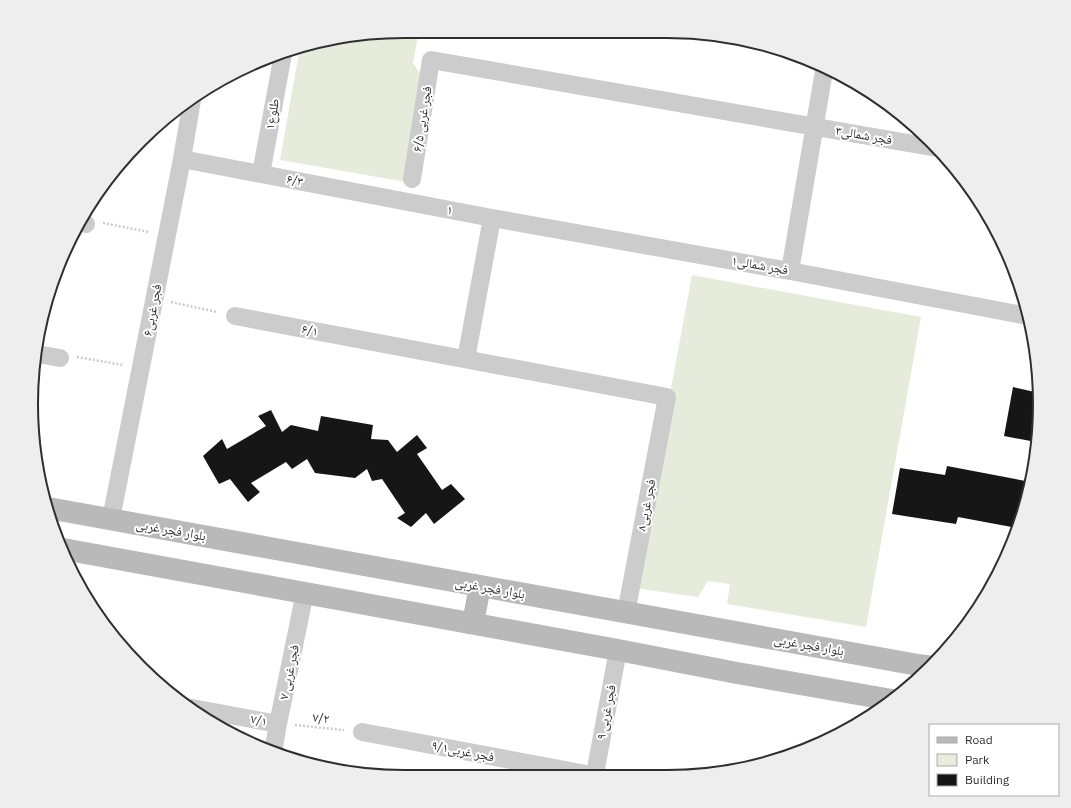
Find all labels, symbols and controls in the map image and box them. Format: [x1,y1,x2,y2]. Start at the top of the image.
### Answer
street label: ۶/۵ فجر غربی [408,85,436,153]
street label: طلوع۱ [261,97,284,131]
street label: فجر شمالی۳ [834,122,894,148]
street label: ۶/۳ [285,170,305,190]
street label: ۱ [446,201,454,219]
street label: فجر شمالی۱ [730,252,790,278]
street label: فجر غربی۶ [139,283,165,337]
street label: ۶/۱ [300,320,320,340]
street label: فجر غربی۸ [633,478,659,532]
street label: بلوار فجر غربی [135,515,207,545]
street label: بلوار فجر غربی [454,573,526,603]
street label: بلوار فجر غربی [773,630,845,660]
street label: ۷ فجر غربی [275,643,303,701]
street label: ۹ فجر غربی [592,683,620,741]
street label: ۷/۲ [312,709,330,727]
street label: ۷/۱ [249,710,269,730]
legend [929,724,1059,796]
text: Road [965,732,993,747]
street label: فجر غربی۹/۱ [430,737,496,765]
text: Park [965,752,990,767]
text: Building [965,772,1010,787]

